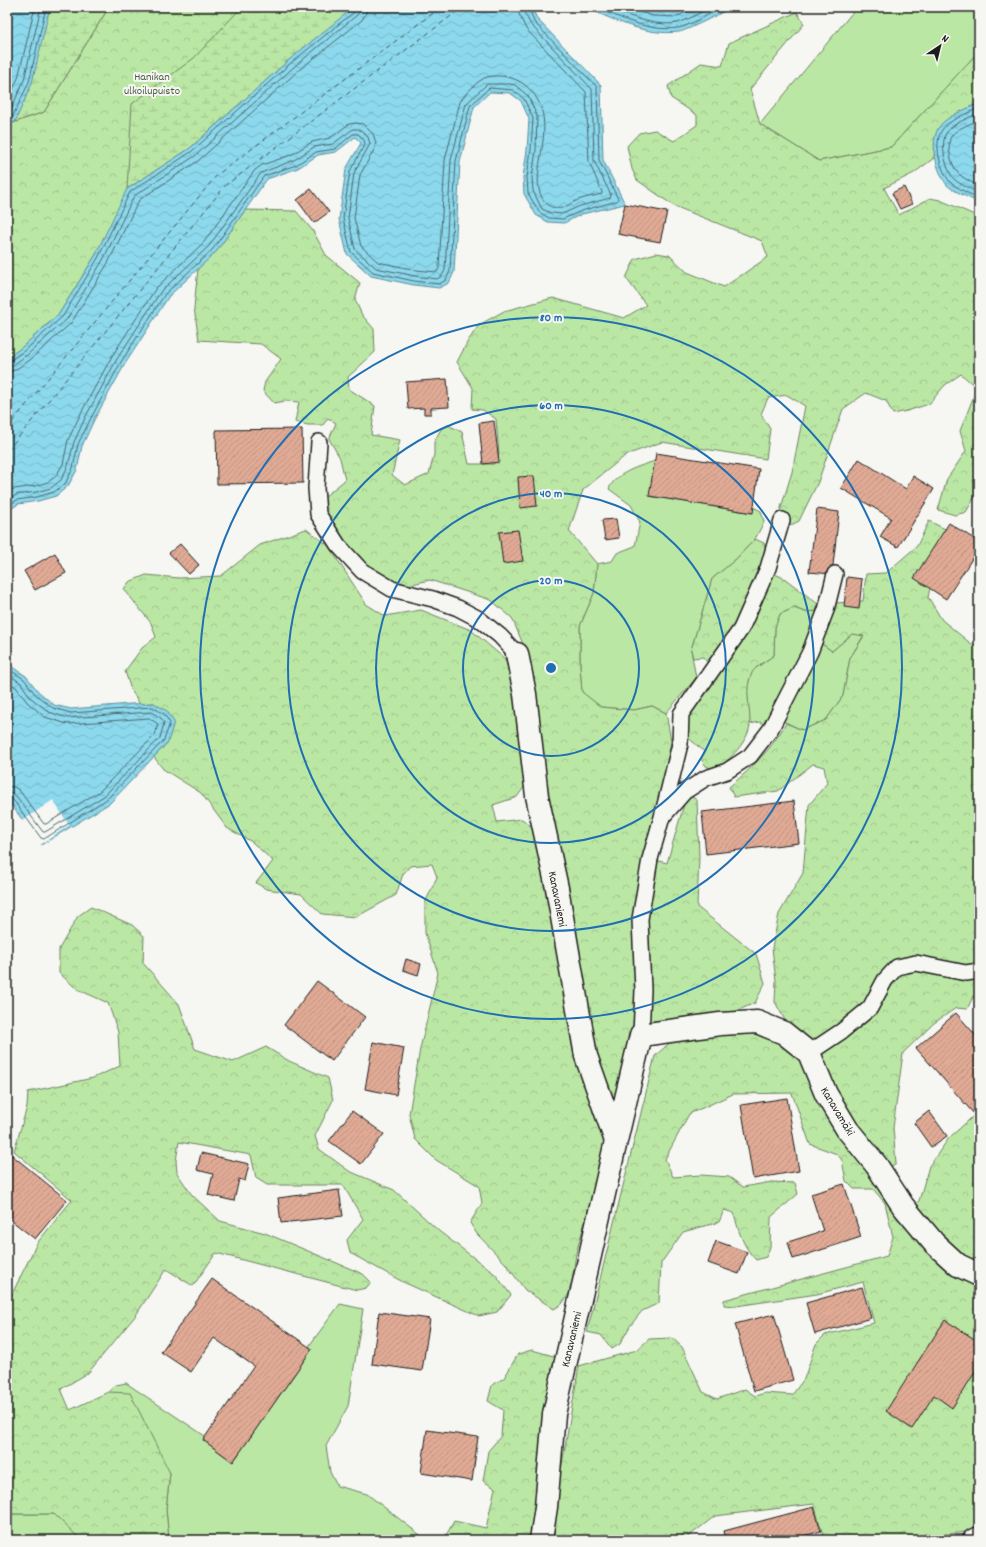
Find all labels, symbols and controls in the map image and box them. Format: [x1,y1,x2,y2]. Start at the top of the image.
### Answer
north arrow [920,26,960,66]
text: N [938,31,952,48]
park label: Hanikan ulkoilupuisto [124,69,180,100]
text: 80 m [540,310,562,327]
text: 60 m [539,398,563,415]
text: 40 m [540,486,562,503]
text: 20 m [540,573,562,590]
centre of rings [544,661,558,675]
street label: Kanavaniemi [543,870,570,929]
street label: Kanavamäki [815,1084,858,1139]
street label: Kanavaniemi [558,1310,587,1369]

